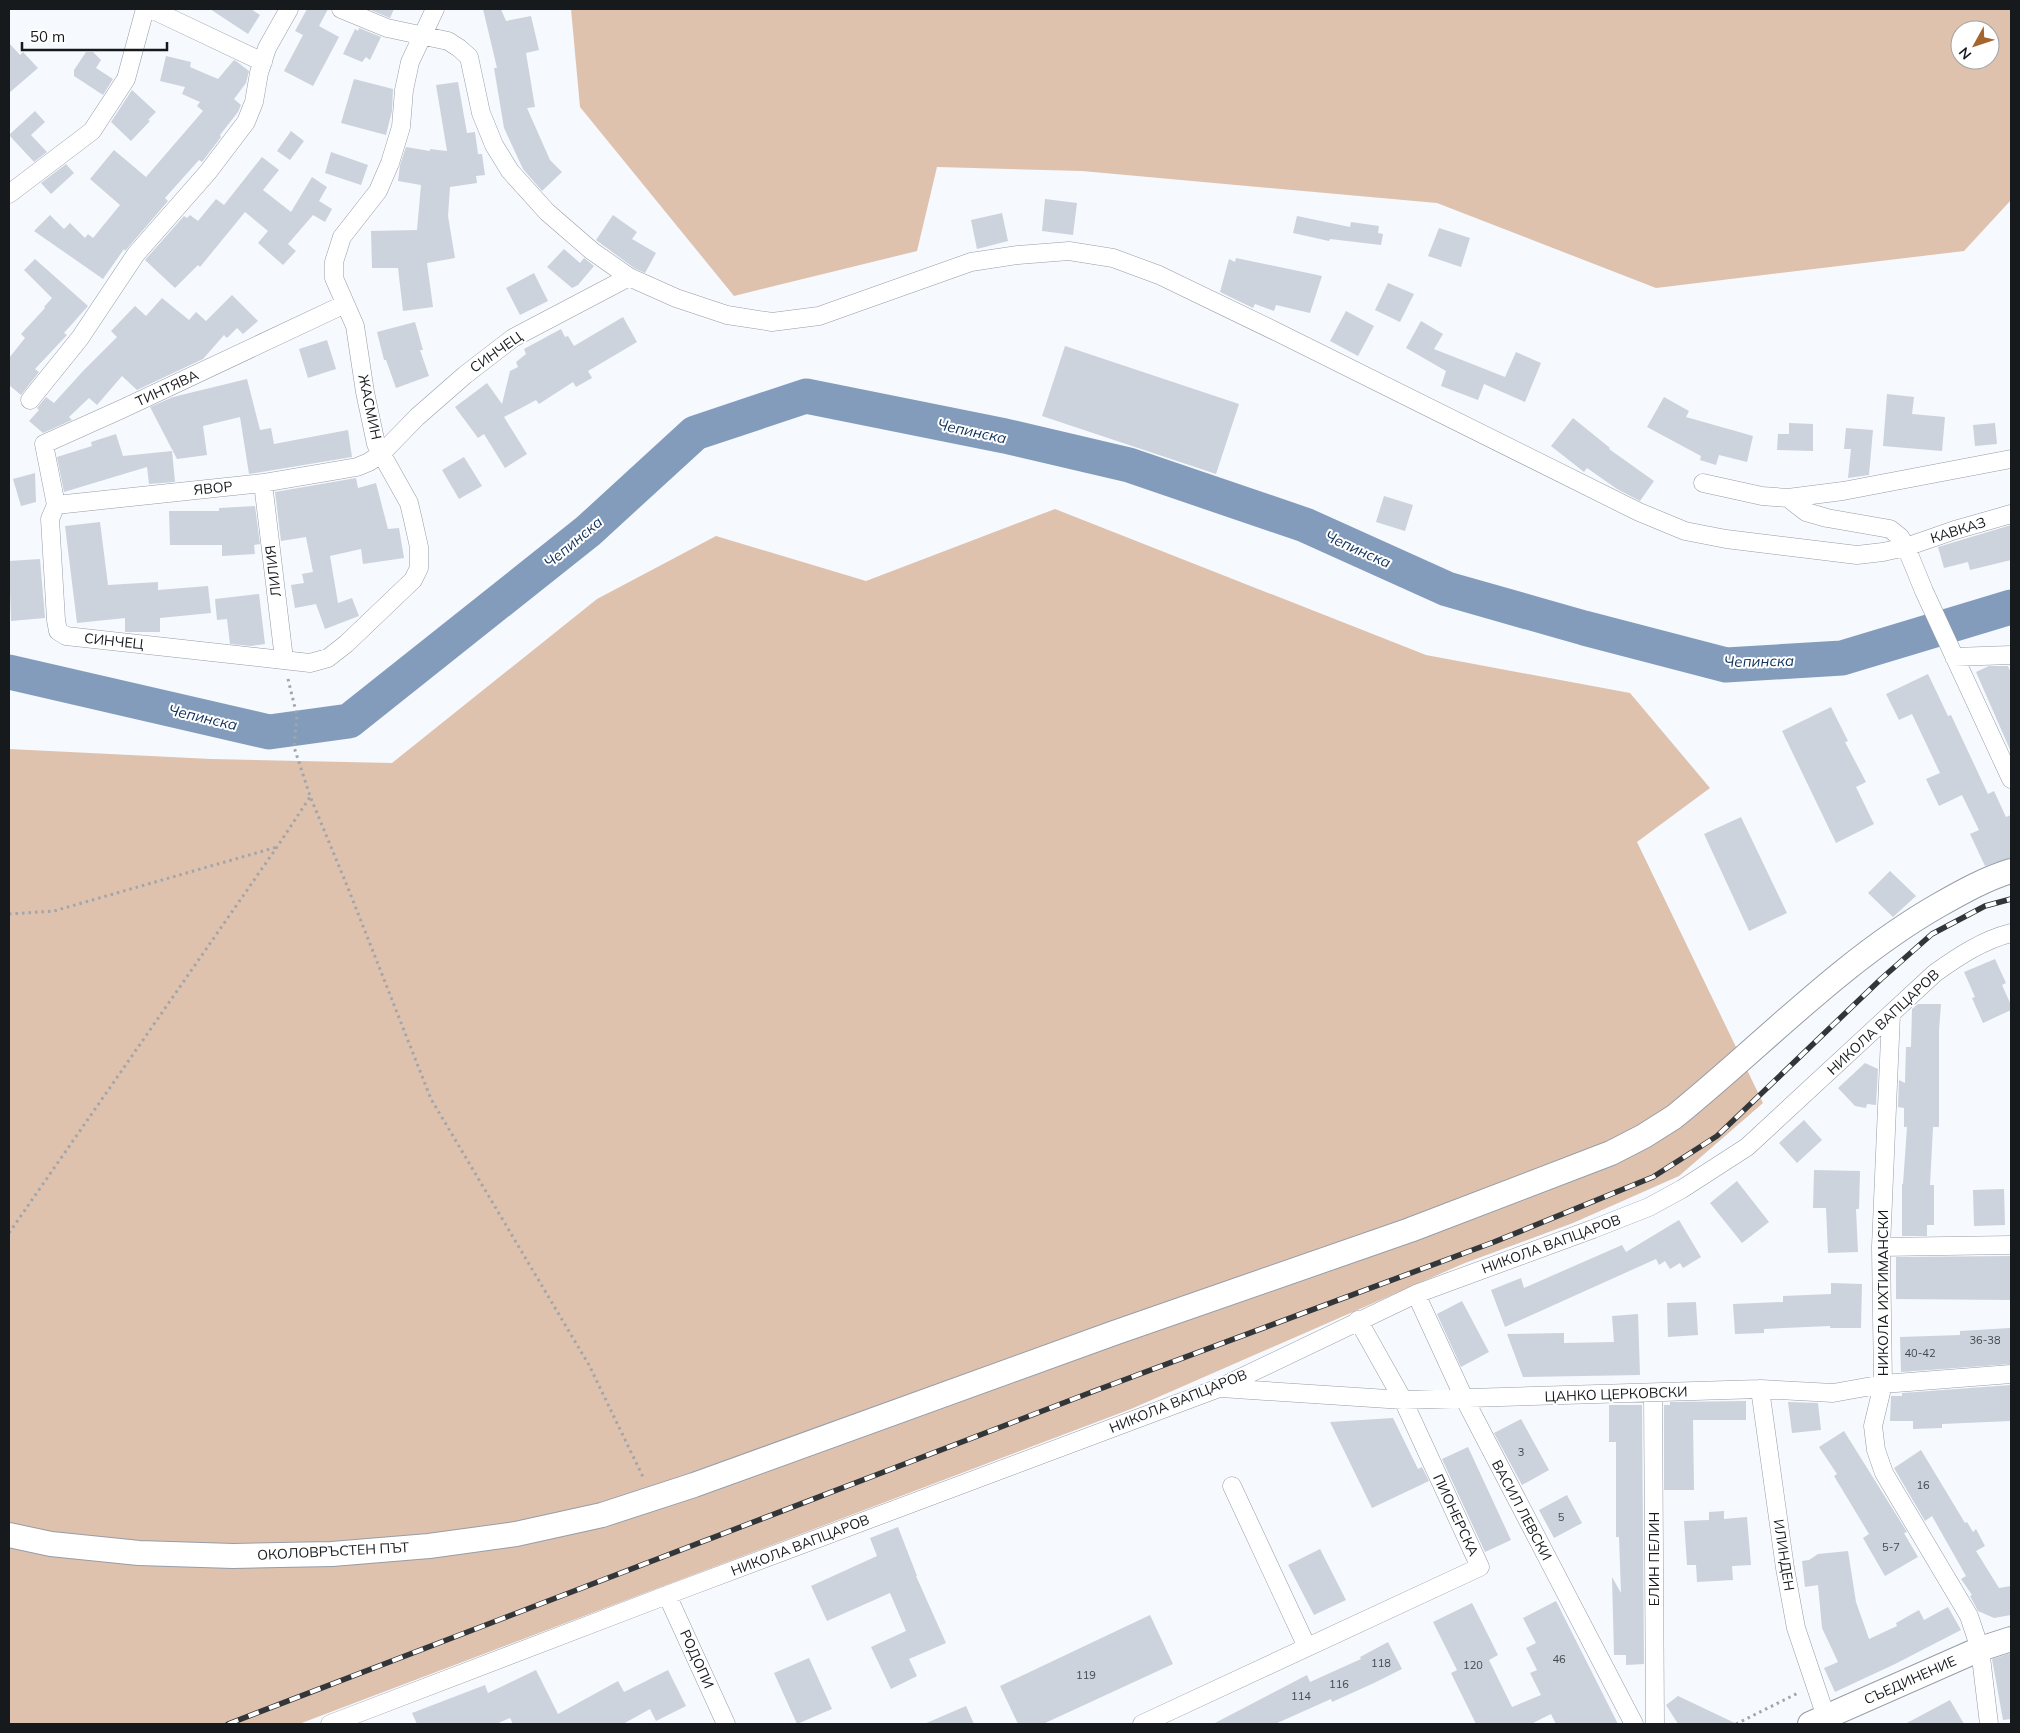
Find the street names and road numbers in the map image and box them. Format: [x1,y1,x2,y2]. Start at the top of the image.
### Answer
street label: СИНЧЕЦ [466,327,526,377]
street label: ТИНТЯВА [133,365,202,410]
street label: ЖАСМИН [354,373,386,441]
street label: ЯВОР [193,477,233,499]
street label: КАВКАЗ [1928,513,1988,547]
street label: ЛИЛИЯ [261,544,285,598]
street label: СИНЧЕЦ [83,629,145,653]
street label: НИКОЛА ВАПЦАРОВ [1823,965,1943,1079]
street label: НИКОЛА ВАПЦАРОВ [1479,1210,1623,1278]
street label: НИКОЛА ИХТИМАНСКИ [1874,1210,1892,1376]
street label: НИКОЛА ВАПЦАРОВ [1107,1365,1249,1437]
street label: ЦАНКО ЦЕРКОВСКИ [1544,1383,1688,1405]
street label: ВАСИЛ ЛЕВСКИ [1488,1457,1556,1563]
street label: ПИОНЕРСКА [1429,1471,1483,1560]
street label: НИКОЛА ВАПЦАРОВ [728,1510,872,1580]
street label: ЕЛИН ПЕЛИН [1645,1512,1663,1606]
street label: ИЛИНДЕН [1769,1518,1799,1592]
street label: ОКОЛОВРЪСТЕН ПЪТ [257,1538,410,1564]
street label: РОДОПИ [676,1627,718,1691]
street label: СЪЕДИНЕНИЕ [1861,1652,1959,1708]

